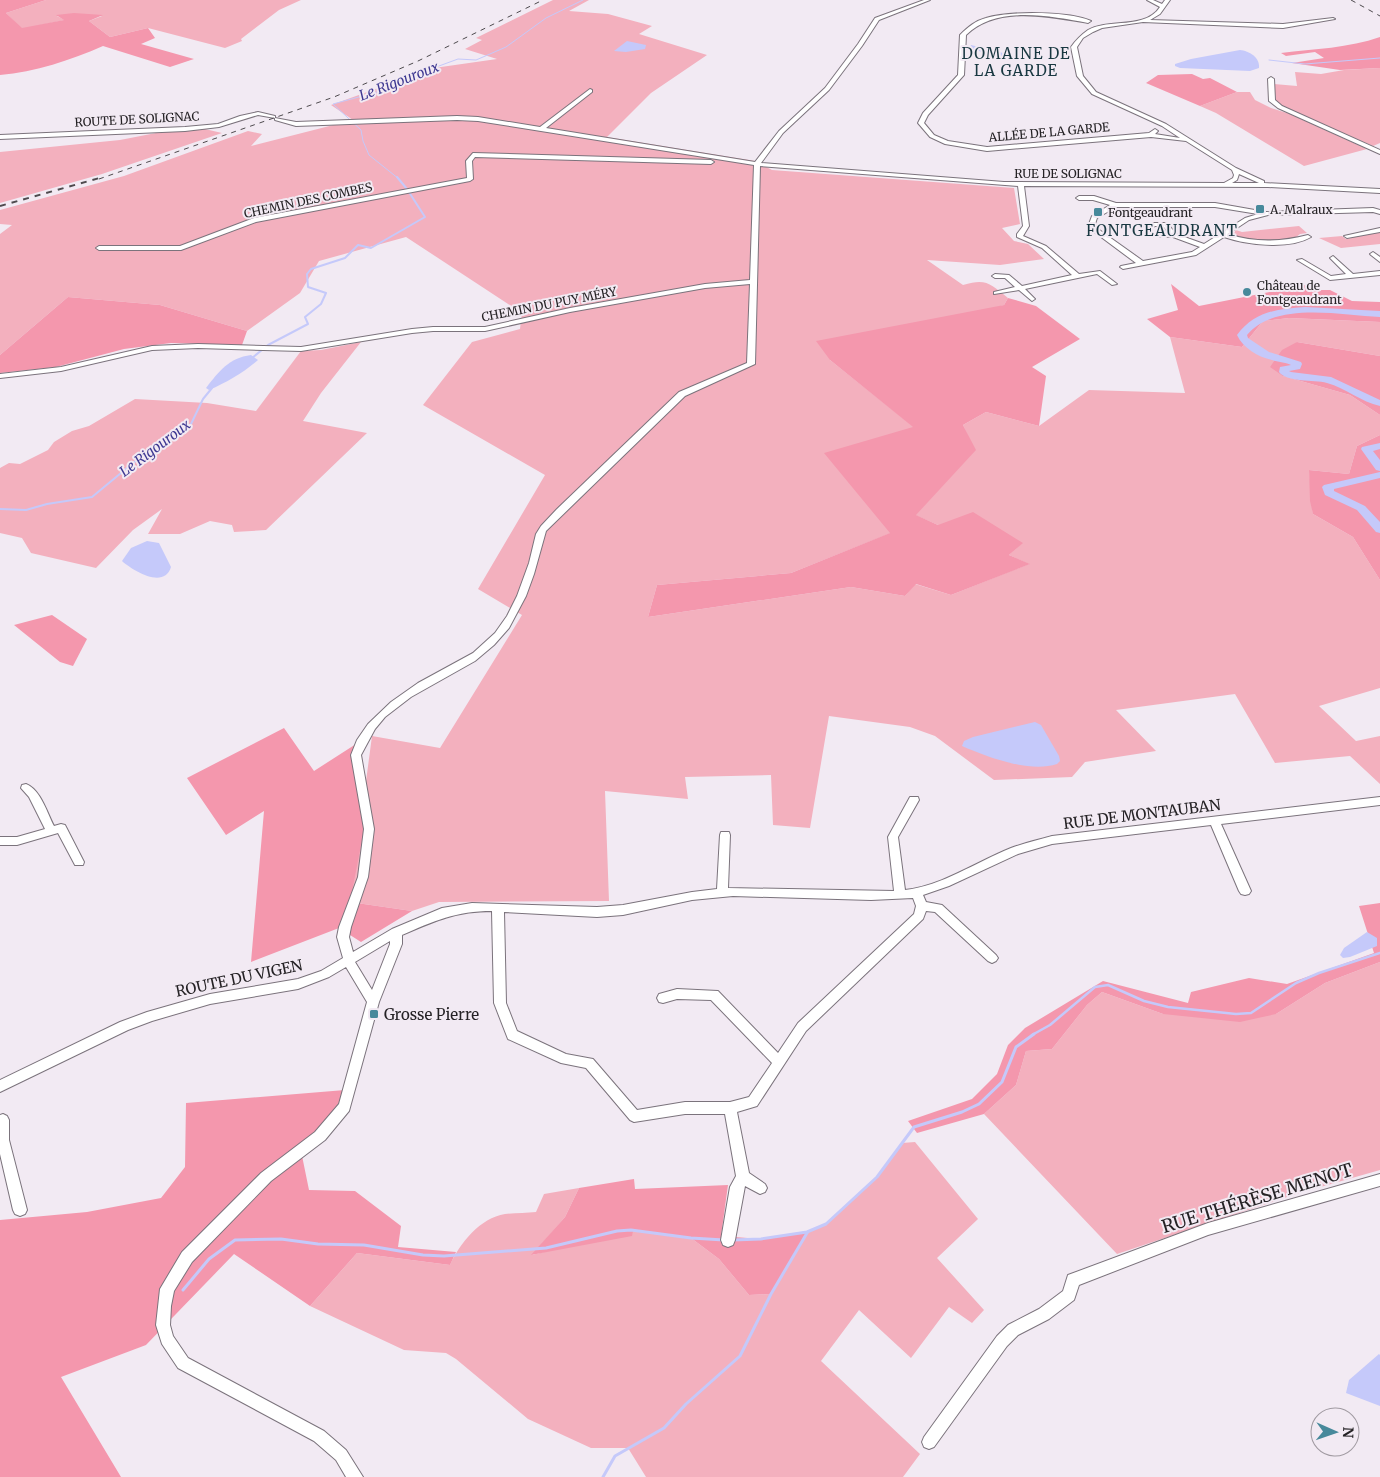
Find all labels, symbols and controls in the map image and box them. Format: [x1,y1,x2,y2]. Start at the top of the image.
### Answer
district label: DOMAINE DE LA GARDE [961,44,1071,80]
water label: Le Rigouroux [356,57,442,105]
street label: ROUTE DE SOLIGNAC [74,108,200,130]
street label: ALLÉE DE LA GARDE [987,119,1110,145]
street label: RUE DE SOLIGNAC [1014,166,1122,181]
street label: CHEMIN DES COMBES [242,179,374,221]
place label: A. Malraux [1269,202,1334,217]
marker: A. Malraux [1254,203,1266,215]
place label: Fontgeaudrant [1108,205,1193,220]
marker: Fontgeaudrant [1092,206,1104,218]
district label: FONTGEAUDRANT [1086,221,1238,240]
place label: Château de Fontgeaudrant [1257,278,1342,307]
street label: CHEMIN DU PUY MÉRY [480,283,618,324]
marker: Château de Fontgeaudrant [1241,286,1253,298]
water label: Le Rigouroux [116,415,195,481]
street label: RUE DE MONTAUBAN [1062,795,1222,833]
street label: ROUTE DU VIGEN [174,955,305,1001]
place label: Grosse Pierre [384,1005,479,1024]
marker: Grosse Pierre [368,1008,380,1020]
street label: RUE THÉRÈSE MENOT [1159,1158,1356,1238]
north arrow [1310,1407,1360,1457]
text: N [1339,1427,1357,1438]

